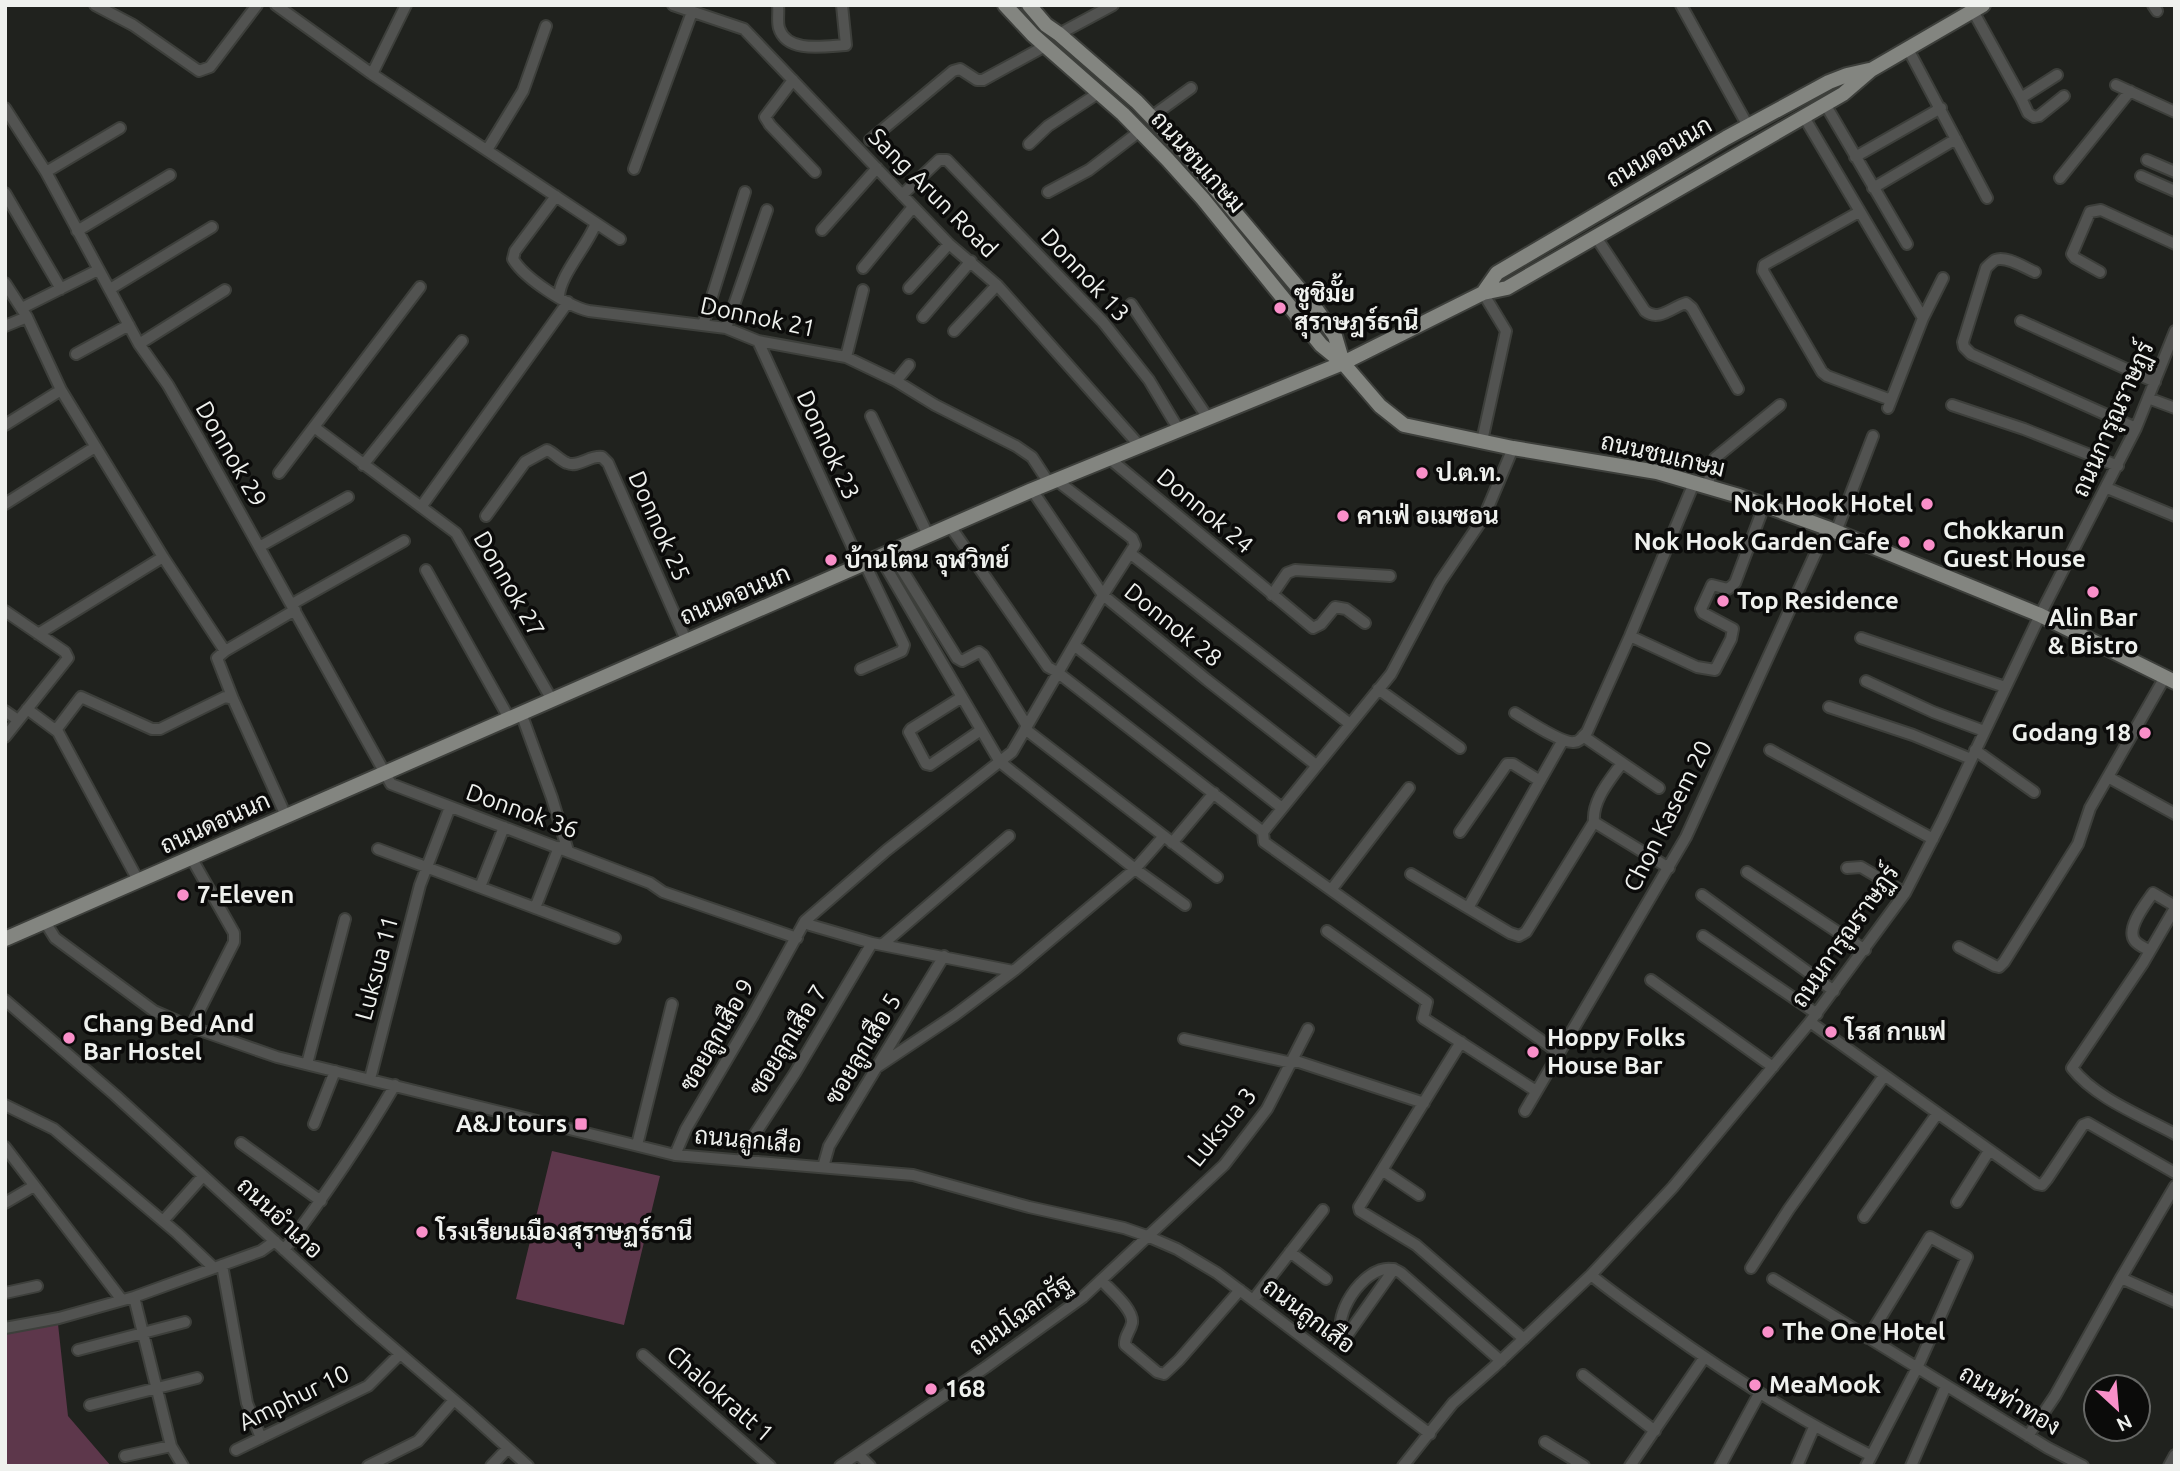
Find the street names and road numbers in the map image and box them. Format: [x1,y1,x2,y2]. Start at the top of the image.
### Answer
street label: ถนนชนเกษม [1146,106,1251,218]
street label: ถนนดอนนก [1601,111,1716,193]
street label: Sang Arun Road [863,123,1003,263]
street label: Donnok 13 [1036,223,1135,327]
street label: Donnok 21 [698,291,818,342]
street label: ถนนการุณราษฏร์ [2064,336,2162,502]
street label: Donnok 23 [791,386,865,504]
street label: Donnok 29 [190,396,272,511]
street label: ถนนชนเกษม [1598,427,1728,482]
street label: Donnok 24 [1152,463,1259,559]
street label: Donnok 25 [623,467,696,585]
street label: Donnok 27 [468,526,550,641]
street label: ถนนดอนนก [676,559,794,630]
street label: Donnok 28 [1119,577,1227,672]
street label: Chon Kasem 20 [1618,736,1717,896]
street label: Donnok 36 [463,778,582,843]
street label: ถนนดอนนก [156,786,274,859]
street label: ถนนการุณราษฏร์ [1784,858,1906,1014]
street label: Luksua 11 [350,913,403,1023]
street label: ซอยลูกเสือ 9 [673,973,763,1098]
street label: ซอยลูกเสือ 7 [742,979,835,1102]
street label: ซอยลูกเสือ 5 [818,988,910,1111]
street label: Luksua 3 [1182,1082,1262,1172]
street label: ถนนลูกเสือ [693,1120,803,1162]
street label: ถนนอำเภอ [232,1171,329,1264]
street label: ถนนโฉลกรัฐ [962,1267,1078,1363]
street label: ถนนลูกเสือ [1256,1272,1361,1362]
street label: Chalokratt 1 [661,1340,779,1447]
street label: Amphur 10 [234,1359,353,1436]
street label: ถนนท่าทอง [1955,1359,2066,1440]

